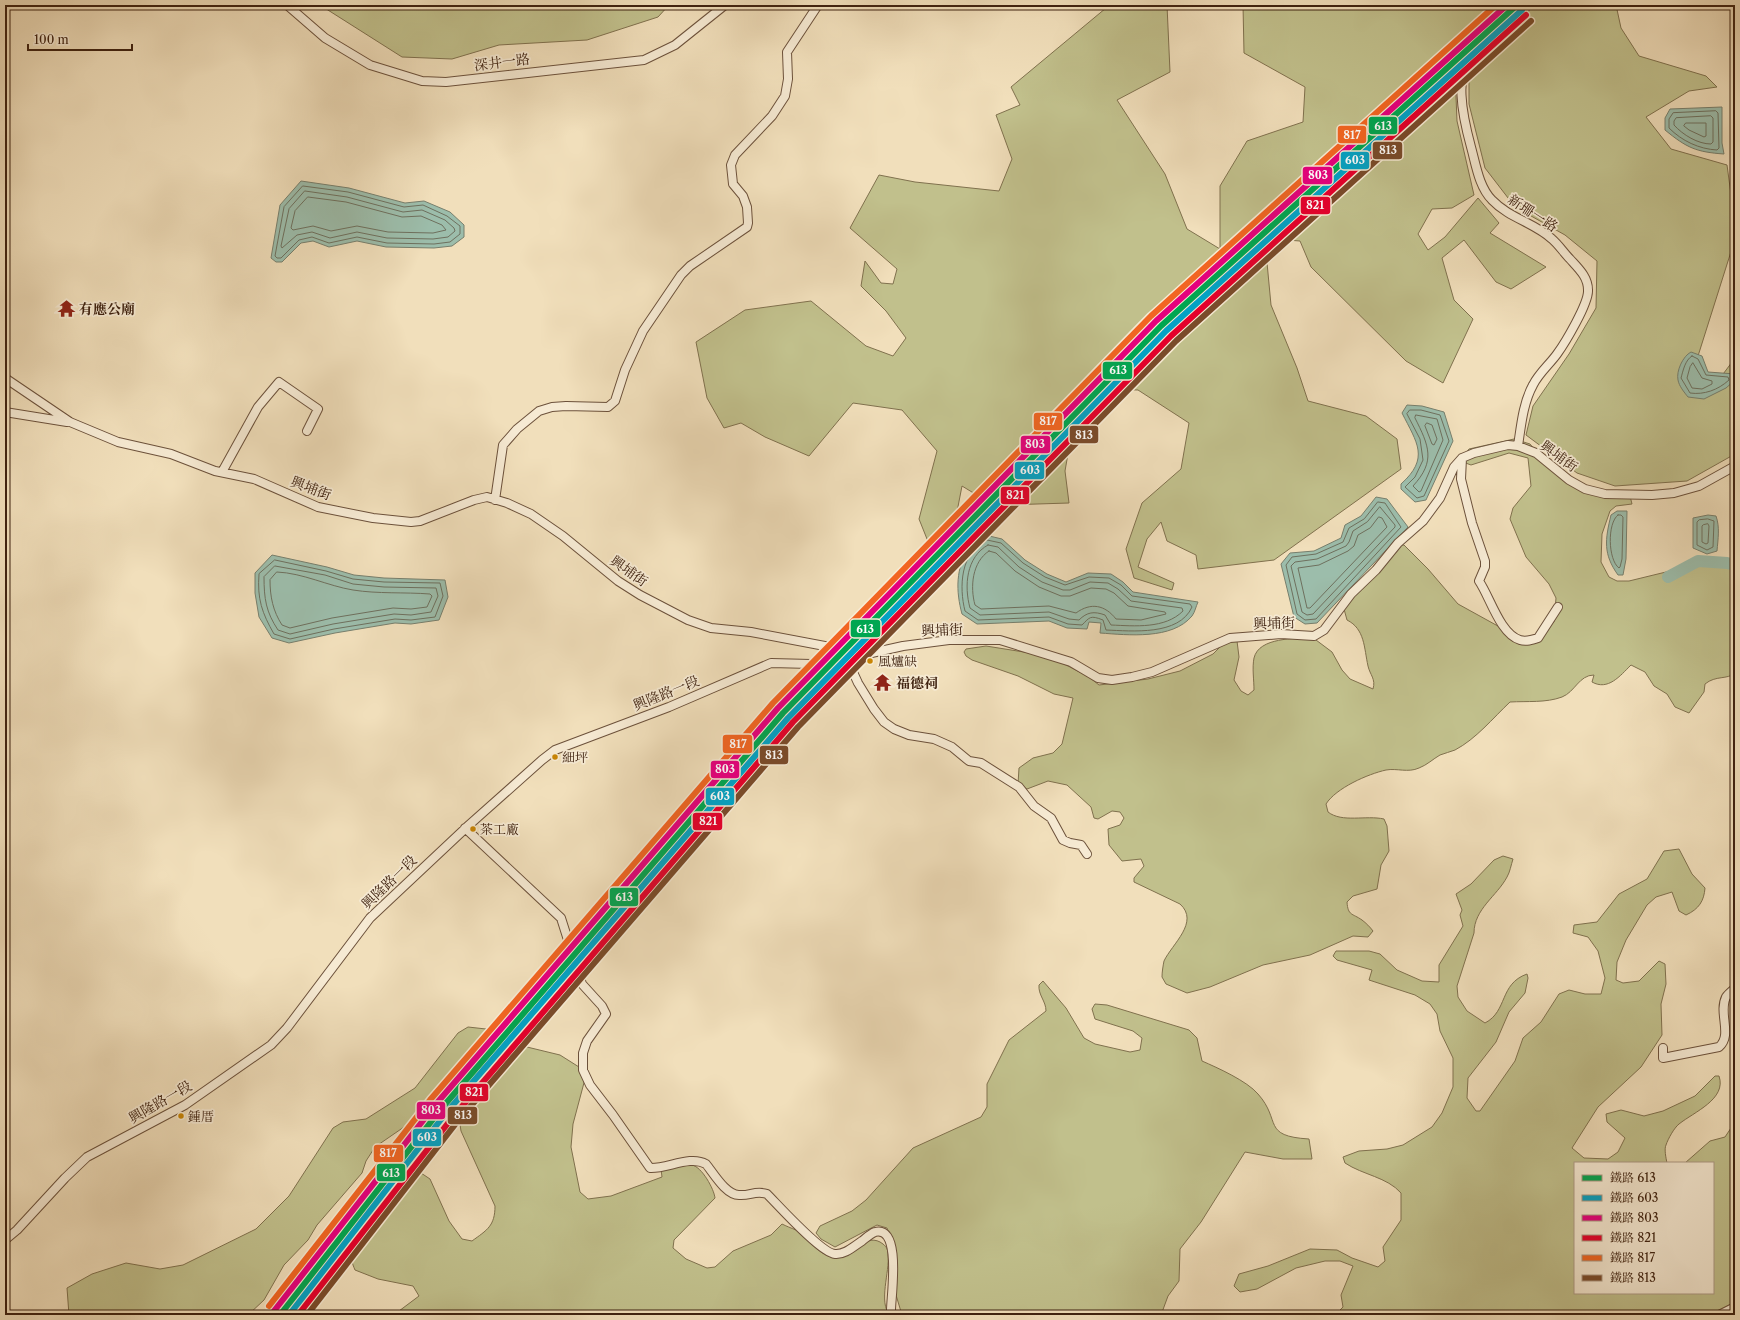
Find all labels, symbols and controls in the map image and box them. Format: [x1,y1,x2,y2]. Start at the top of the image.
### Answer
scale bar [28,26,132,52]
text: 100 m [34,32,69,47]
street label: 深井一路 [473,50,531,74]
line badge: 613 [1368,116,1398,135]
text: 613 [1374,119,1392,133]
line badge: 817 [1337,125,1367,144]
text: 817 [1343,128,1361,142]
line badge: 813 [1372,141,1403,160]
text: 813 [1379,143,1397,157]
line badge: 603 [1340,151,1370,170]
text: 603 [1345,153,1365,167]
line badge: 803 [1302,166,1333,185]
text: 803 [1308,168,1328,182]
street label: 新珊一路 [1505,190,1561,236]
line badge: 821 [1300,196,1331,215]
text: 821 [1306,198,1324,212]
temple icon: 有應公廟 [56,299,76,319]
place label: 有應公廟 [79,300,135,318]
line badge: 613 [1102,361,1133,380]
text: 613 [1109,363,1127,377]
line badge: 817 [1033,412,1063,431]
text: 817 [1039,414,1057,428]
line badge: 813 [1069,425,1099,444]
text: 813 [1075,428,1093,442]
line badge: 803 [1020,435,1051,454]
street label: 興埔街 [1537,436,1581,476]
text: 803 [1025,437,1045,451]
line badge: 603 [1014,461,1045,480]
text: 603 [1020,463,1040,477]
street label: 興埔街 [288,472,334,504]
line badge: 821 [1000,486,1030,505]
text: 821 [1006,488,1024,502]
street label: 興埔街 [607,552,651,590]
street label: 興埔街 [1253,613,1295,633]
line badge: 613 [850,619,881,638]
street label: 興埔街 [921,620,963,640]
text: 613 [856,622,874,636]
place label: 風爐缺 [878,653,917,669]
marker: 風爐缺 [865,656,875,666]
street label: 興隆路一段 [630,672,702,714]
temple icon: 福德祠 [873,673,893,693]
place label: 福德祠 [896,674,938,692]
line badge: 817 [722,734,753,754]
text: 817 [729,737,747,751]
line badge: 813 [759,745,789,765]
text: 813 [765,748,783,762]
place label: 細坪 [562,749,588,765]
marker: 細坪 [550,752,560,762]
line badge: 803 [710,760,740,779]
text: 803 [715,762,735,776]
line badge: 603 [705,787,735,806]
text: 603 [710,789,730,803]
line badge: 821 [692,812,723,831]
text: 821 [699,814,717,828]
place label: 茶工廠 [480,821,519,837]
marker: 茶工廠 [468,824,478,834]
street label: 興隆路一段 [358,851,420,913]
line badge: 613 [609,887,639,907]
text: 613 [615,890,633,904]
street label: 興隆路一段 [125,1077,195,1127]
line badge: 821 [459,1083,489,1102]
text: 821 [465,1085,483,1099]
line badge: 803 [416,1101,446,1120]
text: 803 [421,1103,441,1117]
line badge: 813 [447,1106,478,1125]
place label: 鍾厝 [188,1108,214,1124]
text: 813 [454,1108,472,1122]
marker: 鍾厝 [176,1111,186,1121]
line badge: 603 [412,1128,442,1147]
text: 603 [417,1130,437,1144]
line badge: 817 [373,1144,404,1163]
text: 817 [379,1146,397,1160]
legend [1574,1162,1714,1294]
line badge: 613 [376,1163,406,1182]
text: 613 [382,1166,400,1180]
text: 鐵路 613 [1610,1170,1656,1185]
text: 鐵路 603 [1610,1190,1658,1205]
text: 鐵路 803 [1610,1210,1659,1225]
text: 鐵路 821 [1610,1230,1656,1245]
text: 鐵路 817 [1610,1250,1655,1265]
text: 鐵路 813 [1610,1270,1656,1285]

